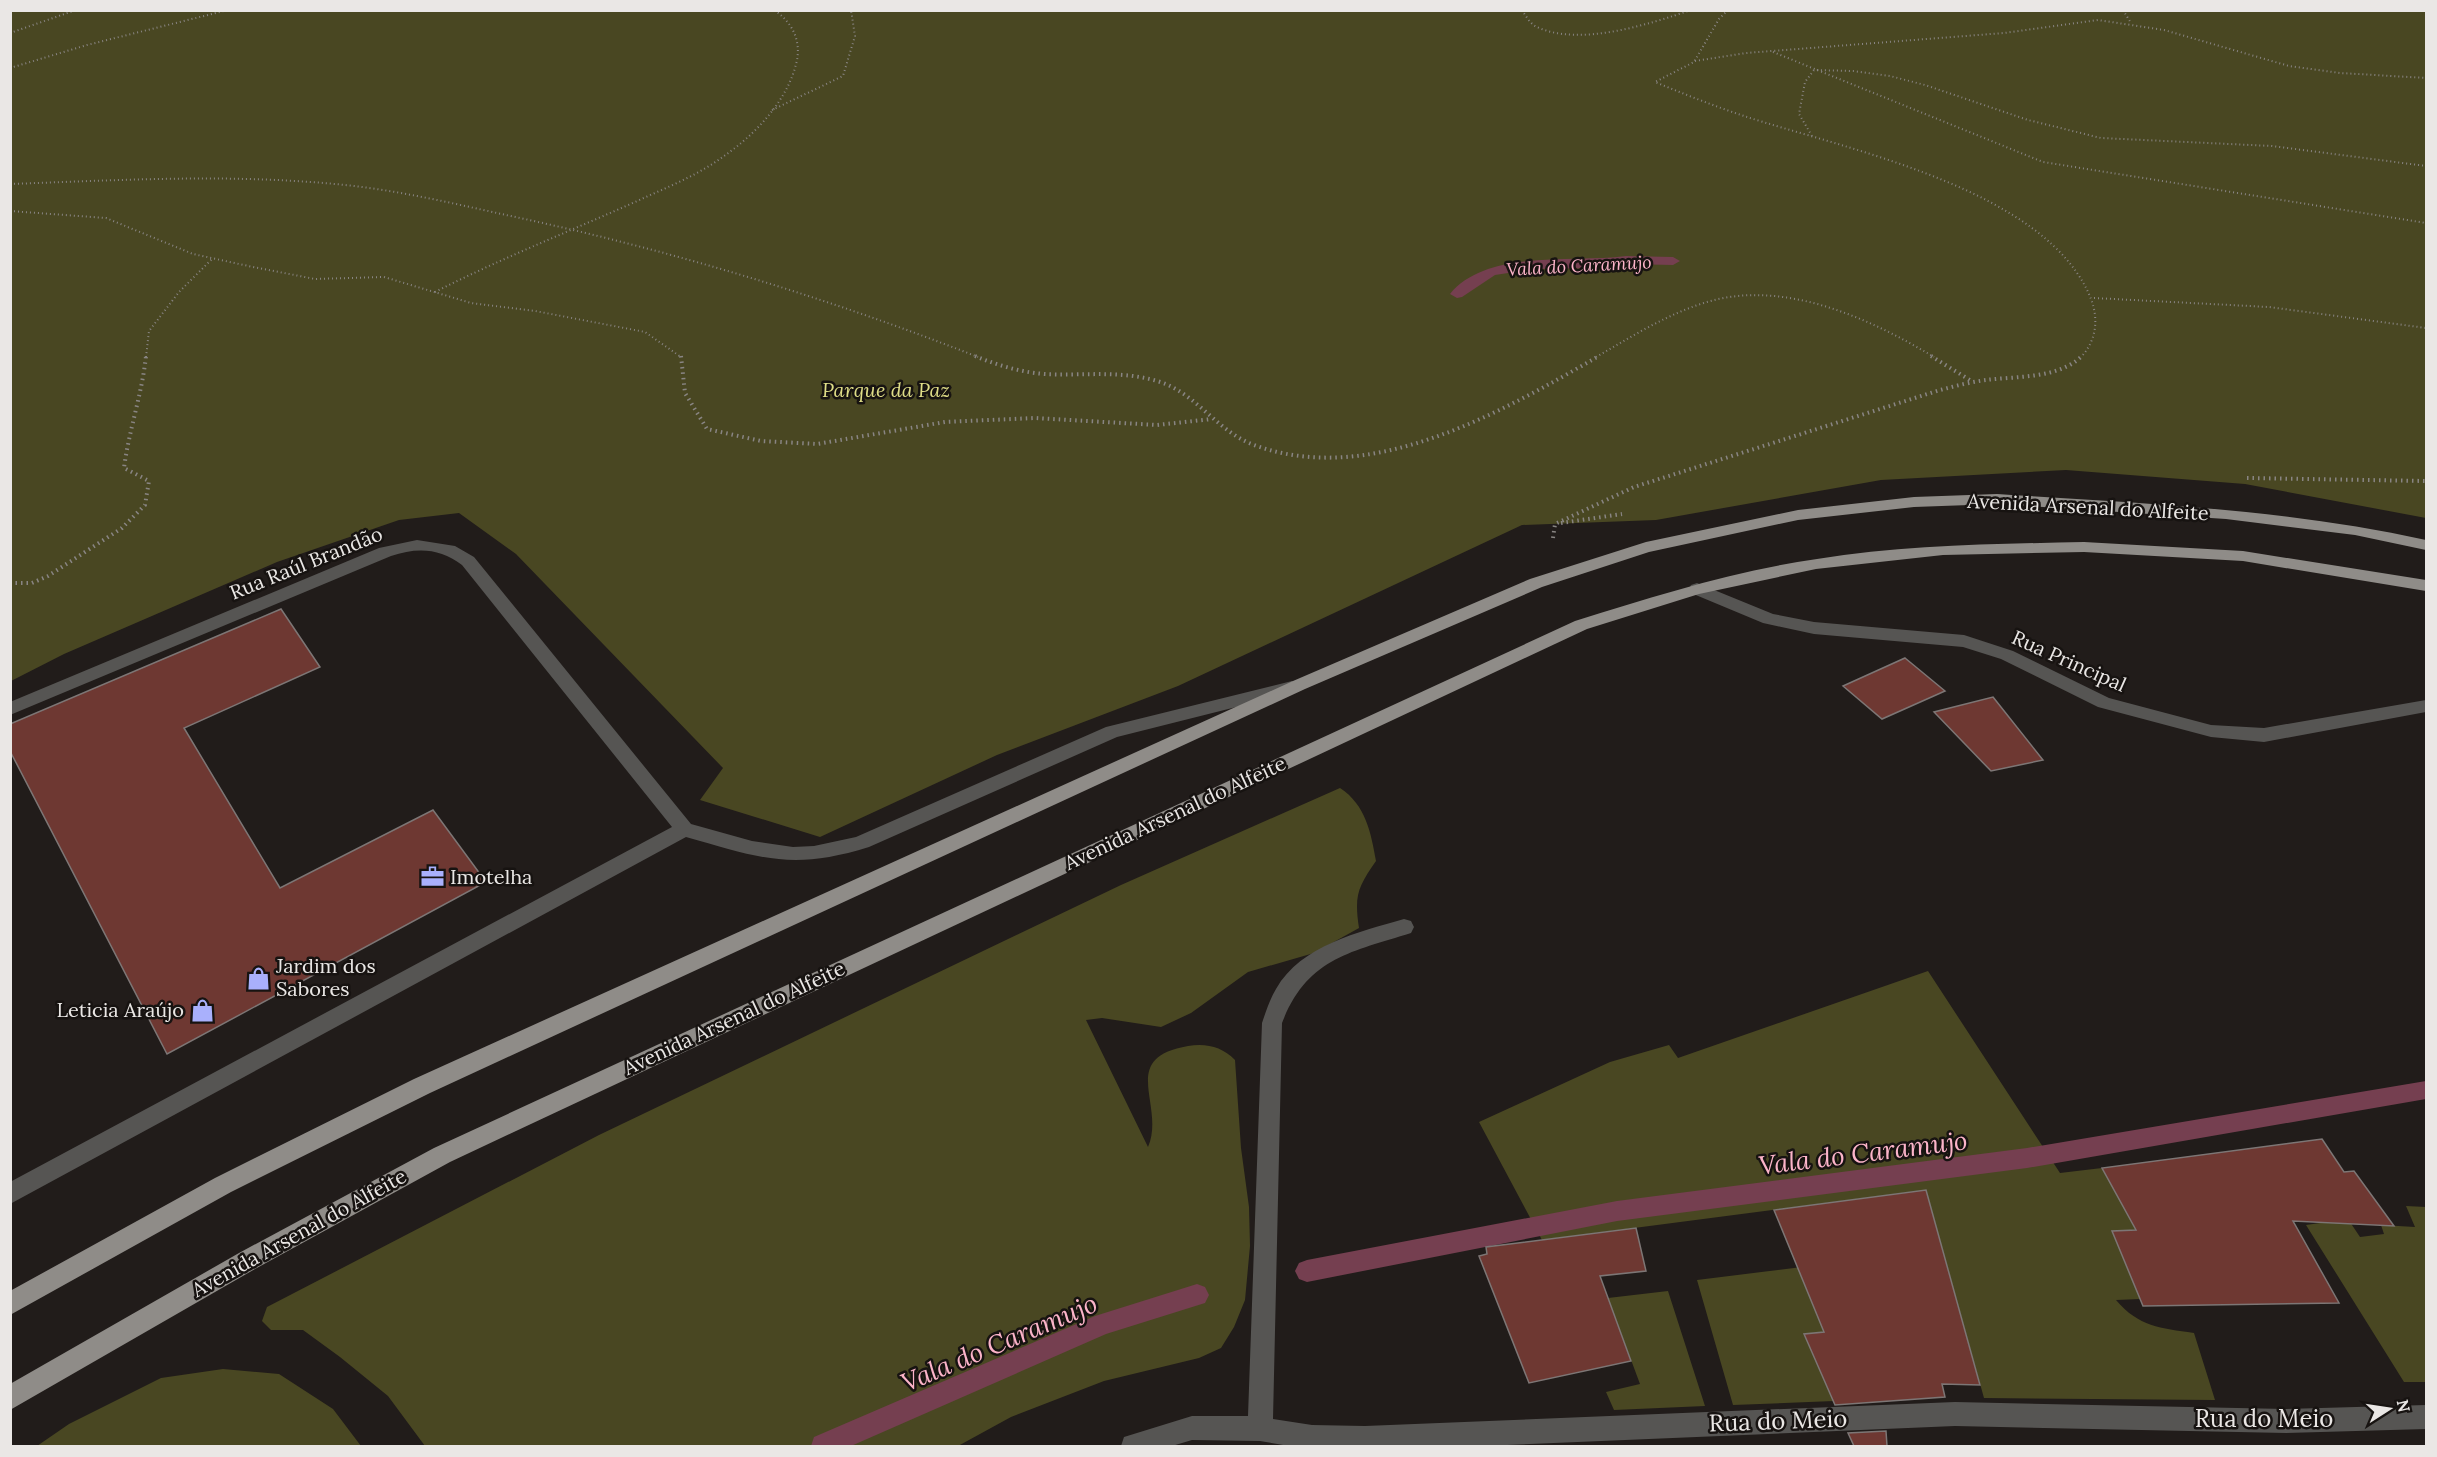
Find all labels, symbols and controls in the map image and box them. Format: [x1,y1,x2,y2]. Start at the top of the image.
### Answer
water label: Vala do Caramujo [1506,250,1652,281]
park label: Parque da Paz [822,377,950,402]
street label: Avenida Arsenal do Alfeite [1966,488,2209,525]
street label: Rua Raúl Brandão [226,520,386,605]
street label: Rua Principal [2008,624,2130,697]
street label: Avenida Arsenal do Alfeite [1059,750,1290,875]
office icon: Imotelha [419,864,445,890]
place label: Imotelha [450,864,532,889]
place label: Jardim dos Sabores [275,953,376,1001]
street label: Avenida Arsenal do Alfeite [618,955,849,1080]
shop icon: Jardim dos Sabores [245,965,271,991]
place label: Leticia Araújo [56,997,184,1022]
shop icon: Leticia Araújo [189,997,215,1023]
water label: Vala do Caramujo [1757,1123,1969,1182]
street label: Avenida Arsenal do Alfeite [186,1163,411,1303]
water label: Vala do Caramujo [896,1286,1102,1399]
north arrow [2359,1379,2419,1439]
text: N [2393,1398,2415,1414]
street label: Rua do Meio [1708,1403,1848,1438]
street label: Rua do Meio [2195,1403,2333,1434]

